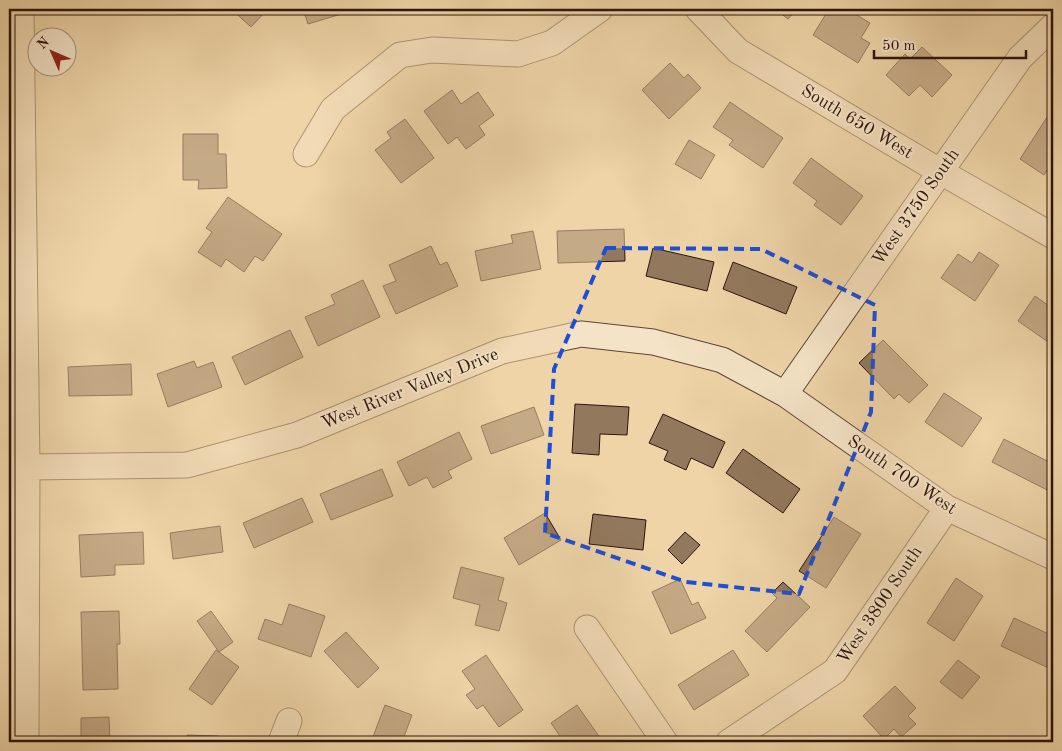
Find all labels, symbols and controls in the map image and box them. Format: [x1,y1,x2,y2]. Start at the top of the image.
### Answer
north arrow [28,28,78,78]
scale bar [874,28,1027,60]
text: N [35,35,52,52]
text: 50 m [882,39,916,54]
street label: South 650 West [798,82,916,162]
street label: West 3750 South [869,145,963,268]
street label: West River Valley Drive [319,345,501,433]
street label: South 700 West [844,432,960,518]
street label: West 3800 South [834,543,926,667]

